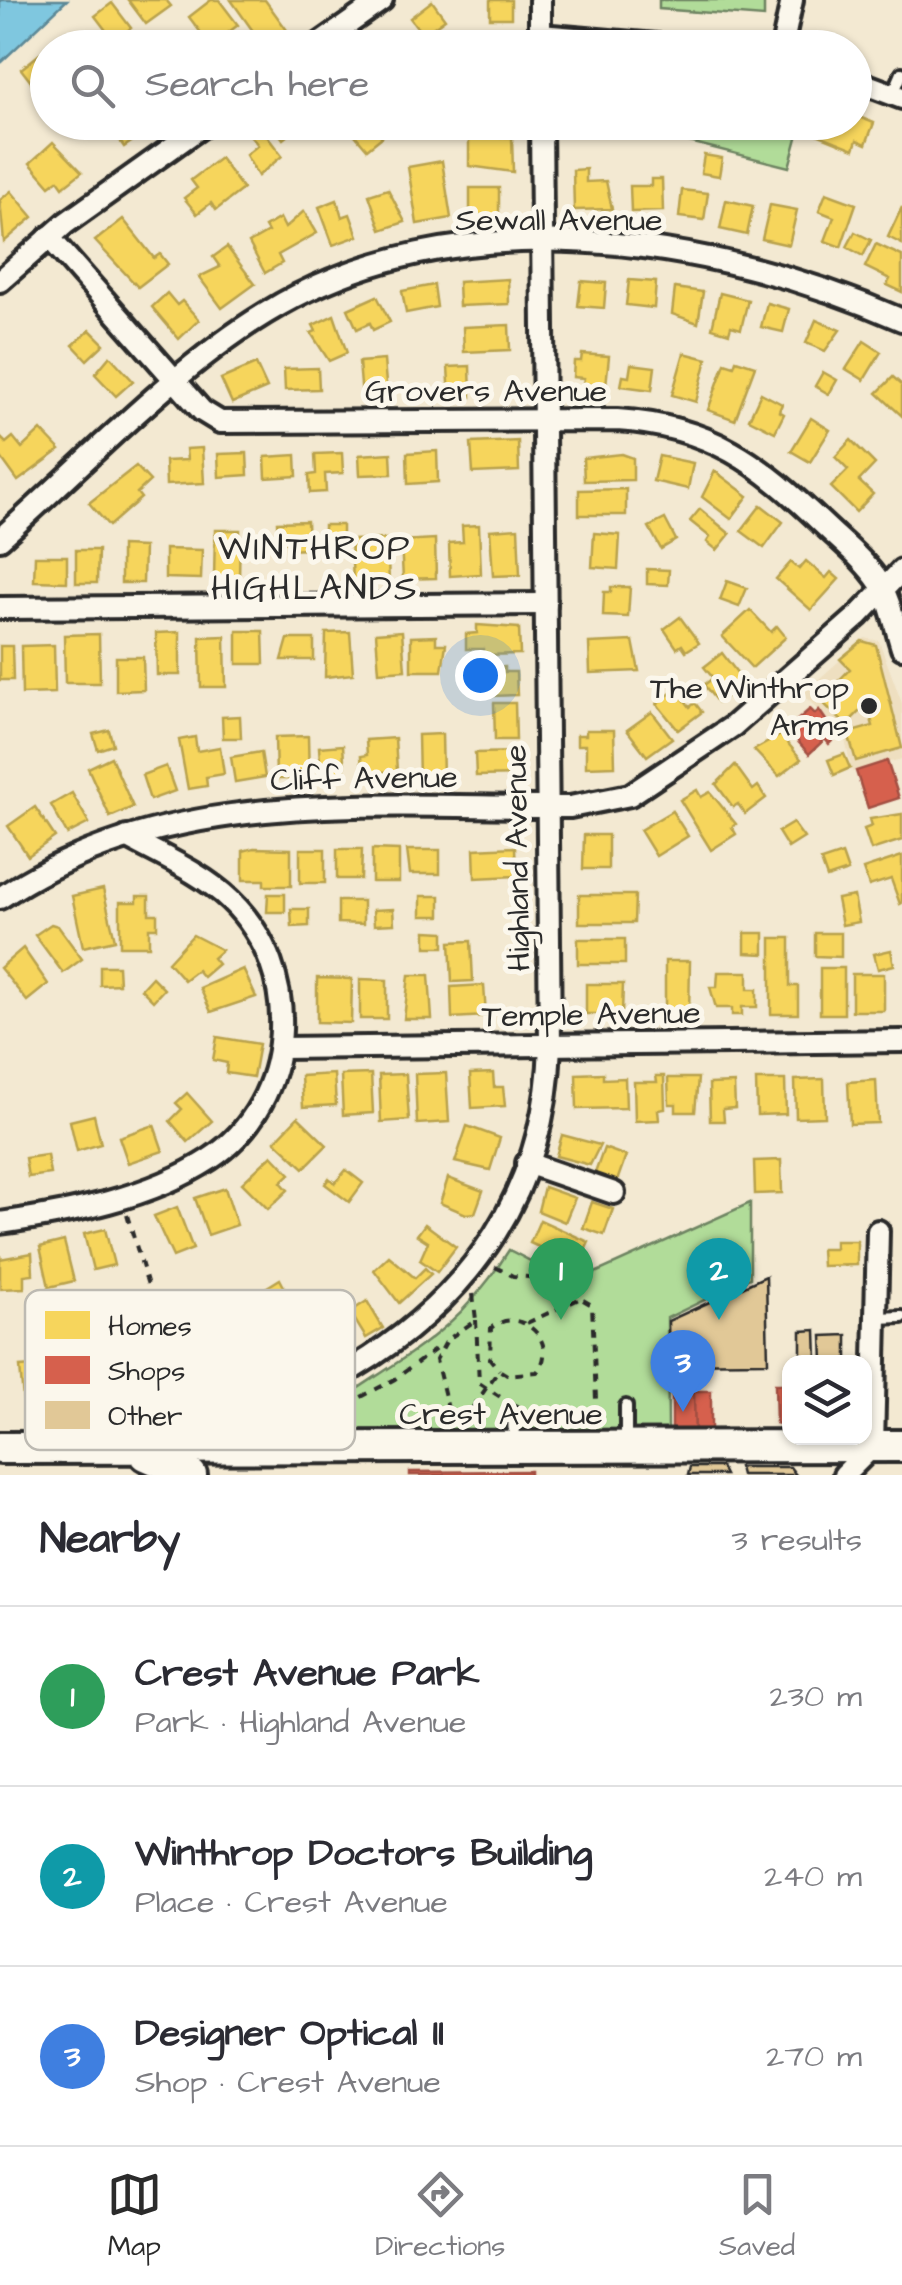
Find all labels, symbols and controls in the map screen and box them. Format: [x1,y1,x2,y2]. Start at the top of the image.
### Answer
search box [30,30,872,140]
icon: search [65,58,120,113]
text: Search here [145,59,369,111]
street label: Sewall Avenue [456,198,662,243]
street label: Grovers Avenue [365,369,607,414]
district label: WINTHROP HIGHLANDS [211,524,419,613]
your location [455,650,506,701]
place label: The Winthrop Arms [650,666,849,748]
marker: The Winthrop Arms [858,695,880,717]
street label: Highland Avenue [494,744,542,972]
street label: Cliff Avenue [270,755,458,803]
street label: Temple Avenue [481,991,701,1039]
pin: 1 [528,1238,594,1320]
pin: 2 [686,1238,752,1320]
legend [25,1290,355,1450]
text: Homes [108,1307,192,1346]
pin: 3 [650,1330,716,1412]
text: Shops [108,1352,185,1391]
map controls [782,1355,872,1445]
button: layers [782,1355,872,1445]
street label: Crest Avenue [399,1392,603,1437]
text: Other [108,1397,183,1436]
text: Nearby [40,1511,180,1569]
text: 3 results [732,1518,862,1563]
text: Crest Avenue Park [135,1648,480,1700]
text: 1 [70,1674,75,1719]
text: 230 m [770,1674,862,1719]
text: Park · Highland Avenue [135,1700,466,1745]
text: Winthrop Doctors Building [135,1828,592,1880]
text: 2 [63,1854,82,1899]
text: 240 m [764,1854,862,1899]
text: Place · Crest Avenue [135,1880,448,1925]
text: Designer Optical II [135,2008,444,2060]
text: 3 [64,2034,81,2079]
text: 270 m [766,2034,862,2079]
text: Shop · Crest Avenue [135,2060,441,2105]
tab: Map [107,2167,162,2266]
tab: Directions [375,2167,505,2266]
tab: Saved [719,2167,795,2266]

